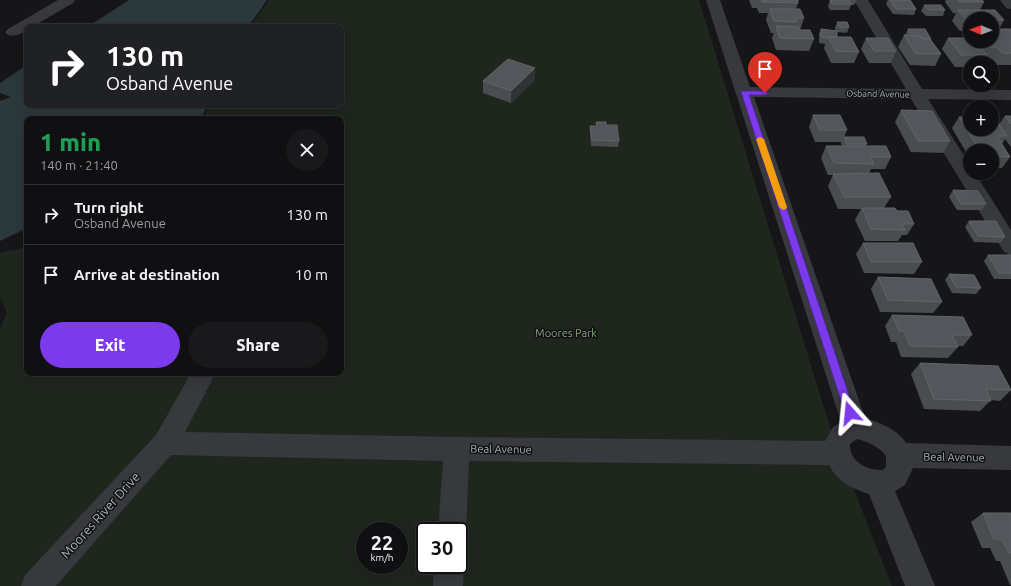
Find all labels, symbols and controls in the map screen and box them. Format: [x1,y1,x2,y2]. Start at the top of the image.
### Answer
north arrow [963,12,999,48]
map controls [963,12,999,180]
icon: right [40,40,92,92]
text: 130 m [106,40,184,71]
pin [748,52,782,93]
button: search [963,56,999,92]
icon: arrive [754,58,776,80]
text: Osband Avenue [106,73,233,93]
street label: Osband Avenue [846,88,910,100]
button: + [963,100,999,136]
text: 1 min [40,129,101,156]
button: close [286,129,328,171]
button: − [963,144,999,180]
text: 140 m · 21:40 [40,158,118,172]
text: Turn right [74,199,144,216]
icon: right [40,204,62,226]
text: 130 m [286,206,328,223]
text: Osband Avenue [74,216,166,230]
icon: arrive [40,264,62,286]
text: Arrive at destination [74,266,220,283]
text: 10 m [295,266,328,283]
button: Exit [40,322,180,368]
button: Share [188,322,328,368]
park label: Moores Park [535,327,597,339]
position arrow [829,392,871,434]
street label: Beal Avenue [470,442,532,456]
street label: Beal Avenue [923,450,985,464]
street label: Moores River Drive [58,469,142,561]
speed limit sign: 30 [416,522,468,574]
text: 22 [371,531,393,554]
text: km/h [370,552,394,563]

